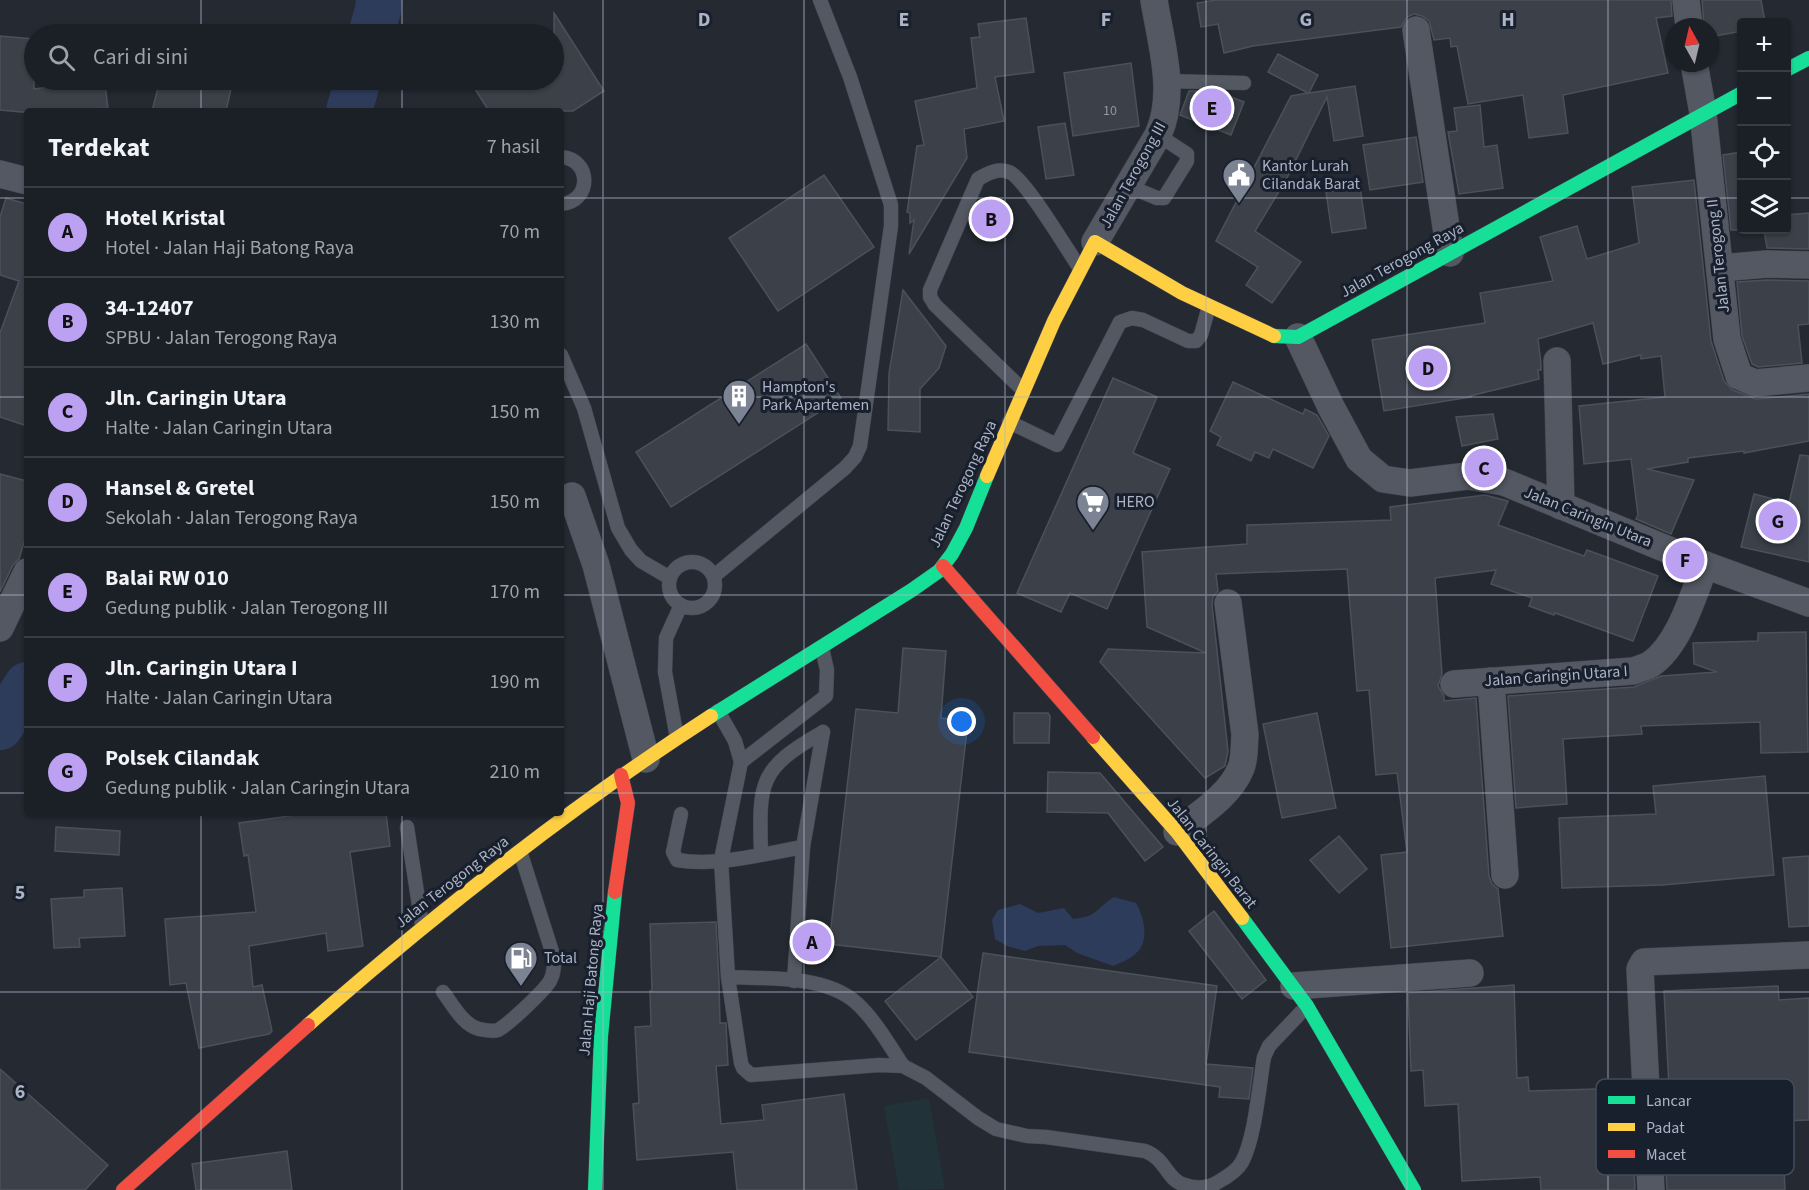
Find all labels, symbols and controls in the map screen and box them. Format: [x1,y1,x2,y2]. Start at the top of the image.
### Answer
text: D [698,6,710,34]
text: E [899,6,909,34]
text: F [1101,6,1111,34]
text: G [1300,6,1312,34]
text: H [1501,6,1515,34]
north arrow [1665,18,1719,72]
map controls [1737,18,1791,234]
button: + [1737,18,1791,72]
search box [24,24,564,90]
icon: search [45,41,78,74]
text: Cari di sini [93,41,188,73]
button: − [1737,72,1791,126]
pin: E [1192,86,1232,130]
house number: 10 [1103,101,1117,121]
street label: Jalan Terogong III [1095,118,1171,232]
button: locate [1737,126,1791,180]
text: Terdekat [48,129,150,166]
text: 7 hasil [487,133,540,161]
place label: Kantor Lurah Cilandak Barat [1262,155,1361,195]
public building icon: Kantor Lurah Cilandak Barat [1221,157,1257,204]
button: layers [1737,180,1791,234]
pin: B [972,196,1010,242]
street label: Jalan Terogong II [1701,198,1735,314]
text: Hotel Kristal [105,202,225,234]
street label: Jalan Terogong Raya [1336,217,1468,303]
text: A [62,218,73,246]
text: 70 m [500,218,540,246]
text: Hotel · Jalan Haji Batong Raya [105,234,354,262]
text: 34-12407 [105,292,194,324]
text: B [61,308,74,336]
text: 130 m [490,308,540,336]
text: SPBU · Jalan Terogong Raya [105,324,337,352]
pin: D [1408,346,1448,391]
place label: Hampton's Park Apartemen [762,376,869,416]
building icon: Hampton's Park Apartemen [721,378,757,425]
text: Jln. Caringin Utara [105,382,287,414]
text: C [62,398,73,426]
text: 150 m [490,398,540,426]
text: Halte · Jalan Caringin Utara [105,414,333,442]
street label: Jalan Terogong Raya [924,417,1002,551]
pin: C [1464,446,1504,490]
text: Hansel & Gretel [105,472,254,504]
street label: Jalan Caringin Utara [1521,481,1655,553]
supermarket icon: HERO [1075,484,1111,531]
text: D [61,488,74,516]
text: 150 m [490,488,540,516]
place label: HERO [1116,491,1155,513]
pin: G [1758,498,1798,544]
text: Sekolah · Jalan Terogong Raya [105,504,358,532]
pin: F [1666,538,1704,582]
text: Balai RW 010 [105,562,229,594]
text: E [62,578,73,606]
text: 170 m [490,578,540,606]
text: Gedung publik · Jalan Terogong III [105,594,388,622]
text: Jln. Caringin Utara I [105,652,298,684]
street label: Jalan Caringin Utara I [1484,660,1628,692]
text: F [62,668,73,696]
text: 190 m [490,668,540,696]
text: Halte · Jalan Caringin Utara [105,684,333,712]
your location [947,707,976,736]
text: Polsek Cilandak [105,742,259,774]
text: G [61,758,74,786]
text: 210 m [490,758,540,786]
text: Gedung publik · Jalan Caringin Utara [105,774,410,802]
street label: Jalan Caringin Barat [1162,793,1263,913]
street label: Jalan Terogong Raya [391,831,513,933]
text: 5 [15,879,25,907]
street label: Jalan Haji Batong Raya [573,903,609,1057]
pin: A [792,920,832,964]
fuel station icon: Total [503,940,539,987]
place label: Total [544,947,577,969]
text: 6 [15,1078,25,1106]
legend [1596,1079,1794,1175]
text: Lancar [1646,1090,1692,1112]
text: Padat [1646,1117,1685,1139]
text: Macet [1646,1144,1686,1166]

